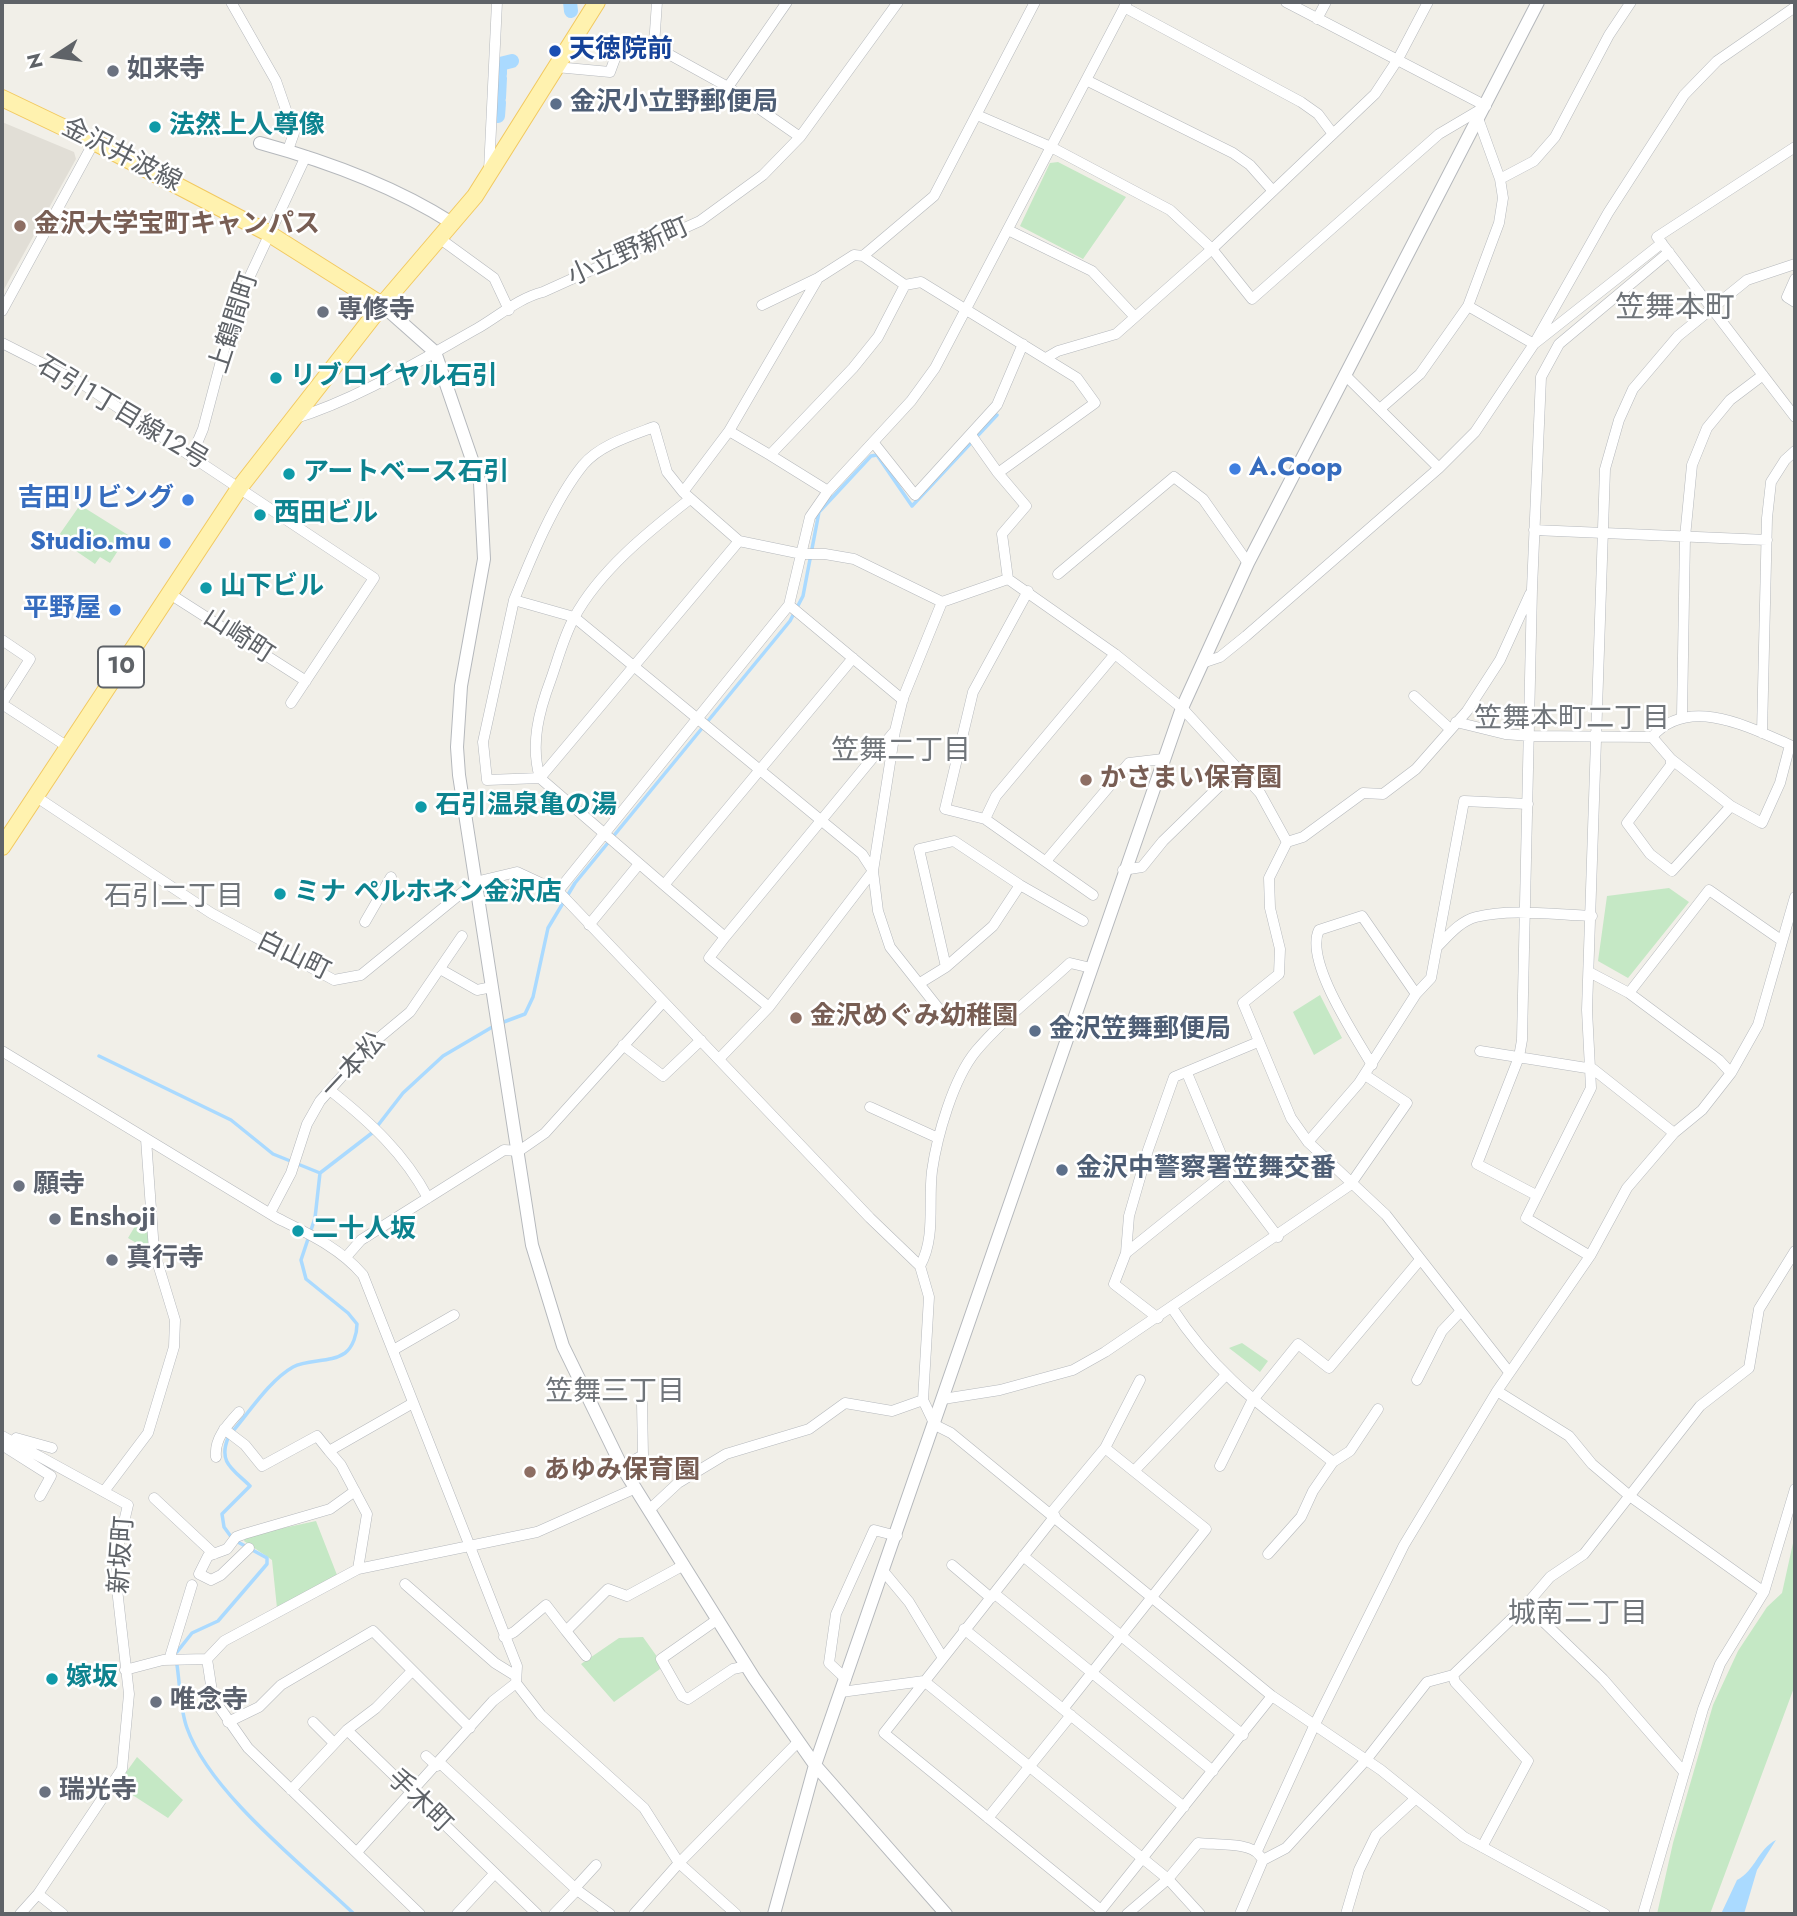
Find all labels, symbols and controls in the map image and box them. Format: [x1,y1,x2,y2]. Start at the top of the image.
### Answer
north arrow [21,21,91,91]
place label: 天徳院前 [569,35,673,67]
marker: 天徳院前 [547,43,563,59]
text: N [20,50,50,71]
place label: 如来寺 [127,55,205,87]
marker: 如来寺 [105,63,121,79]
place label: 金沢小立野郵便局 [570,88,778,120]
marker: 金沢小立野郵便局 [548,96,564,112]
place label: 法然上人尊像 [169,111,325,143]
street label: 金沢井波線 [56,113,186,199]
marker: 法然上人尊像 [147,119,163,135]
place label: 金沢大学宝町キャンパス [34,210,320,242]
street label: 小立野新町 [563,212,695,294]
marker: 金沢大学宝町キャンパス [12,218,28,234]
street label: 上鶴間町 [204,269,266,377]
district label: 笠舞本町 [1615,292,1735,328]
place label: 専修寺 [337,296,415,328]
marker: 専修寺 [315,304,331,320]
street label: 石引1丁目線12号 [31,351,213,477]
place label: リブロイヤル石引 [290,362,498,394]
marker: リブロイヤル石引 [268,370,284,386]
place label: A.Coop [1249,453,1342,485]
place label: アートベース石引 [303,458,509,490]
marker: A.Coop [1227,461,1243,477]
marker: アートベース石引 [281,466,297,482]
place label: 吉田リビング [18,484,174,516]
marker: 吉田リビング [180,492,196,508]
place label: 西田ビル [274,499,378,531]
marker: 西田ビル [252,507,268,523]
place label: Studio.mu [30,527,151,559]
marker: Studio.mu [157,535,173,551]
place label: 山下ビル [220,572,324,604]
marker: 山下ビル [198,580,214,596]
place label: 平野屋 [23,594,101,626]
marker: 平野屋 [107,602,123,618]
street label: 山崎町 [197,603,279,671]
road number: 10 [98,646,144,688]
district label: 笠舞本町二丁目 [1474,703,1670,737]
district label: 笠舞二丁目 [831,735,971,769]
place label: かさまい保育園 [1100,764,1282,796]
marker: かさまい保育園 [1078,772,1094,788]
place label: 石引温泉亀の湯 [435,791,617,823]
marker: 石引温泉亀の湯 [413,799,429,815]
place label: ミナ ペルホネン金沢店 [294,878,562,910]
district label: 石引二丁目 [104,881,244,915]
marker: ミナ ペルホネン金沢店 [272,886,288,902]
street label: 白山町 [251,926,335,988]
place label: 金沢めぐみ幼稚園 [810,1002,1018,1034]
marker: 金沢めぐみ幼稚園 [788,1010,804,1026]
place label: 金沢笠舞郵便局 [1049,1015,1231,1047]
marker: 金沢笠舞郵便局 [1027,1023,1043,1039]
street label: 一本松 [316,1028,392,1106]
place label: 金沢中警察署笠舞交番 [1076,1154,1336,1186]
marker: 金沢中警察署笠舞交番 [1054,1162,1070,1178]
place label: 願寺 [33,1170,85,1202]
marker: 願寺 [11,1178,27,1194]
place label: Enshoji [69,1203,156,1235]
marker: Enshoji [47,1211,63,1227]
place label: 二十人坂 [312,1215,416,1247]
marker: 二十人坂 [290,1223,306,1239]
place label: 真行寺 [126,1244,204,1276]
marker: 真行寺 [104,1252,120,1268]
district label: 笠舞三丁目 [545,1376,685,1410]
place label: あゆみ保育園 [544,1456,700,1488]
marker: あゆみ保育園 [522,1464,538,1480]
street label: 新坂町 [105,1515,141,1595]
district label: 城南二丁目 [1508,1598,1648,1632]
place label: 嫁坂 [66,1663,118,1695]
marker: 嫁坂 [44,1671,60,1687]
place label: 唯念寺 [170,1686,248,1718]
marker: 唯念寺 [148,1694,164,1710]
street label: 手木町 [380,1764,458,1840]
place label: 瑞光寺 [59,1776,137,1808]
marker: 瑞光寺 [37,1784,53,1800]

